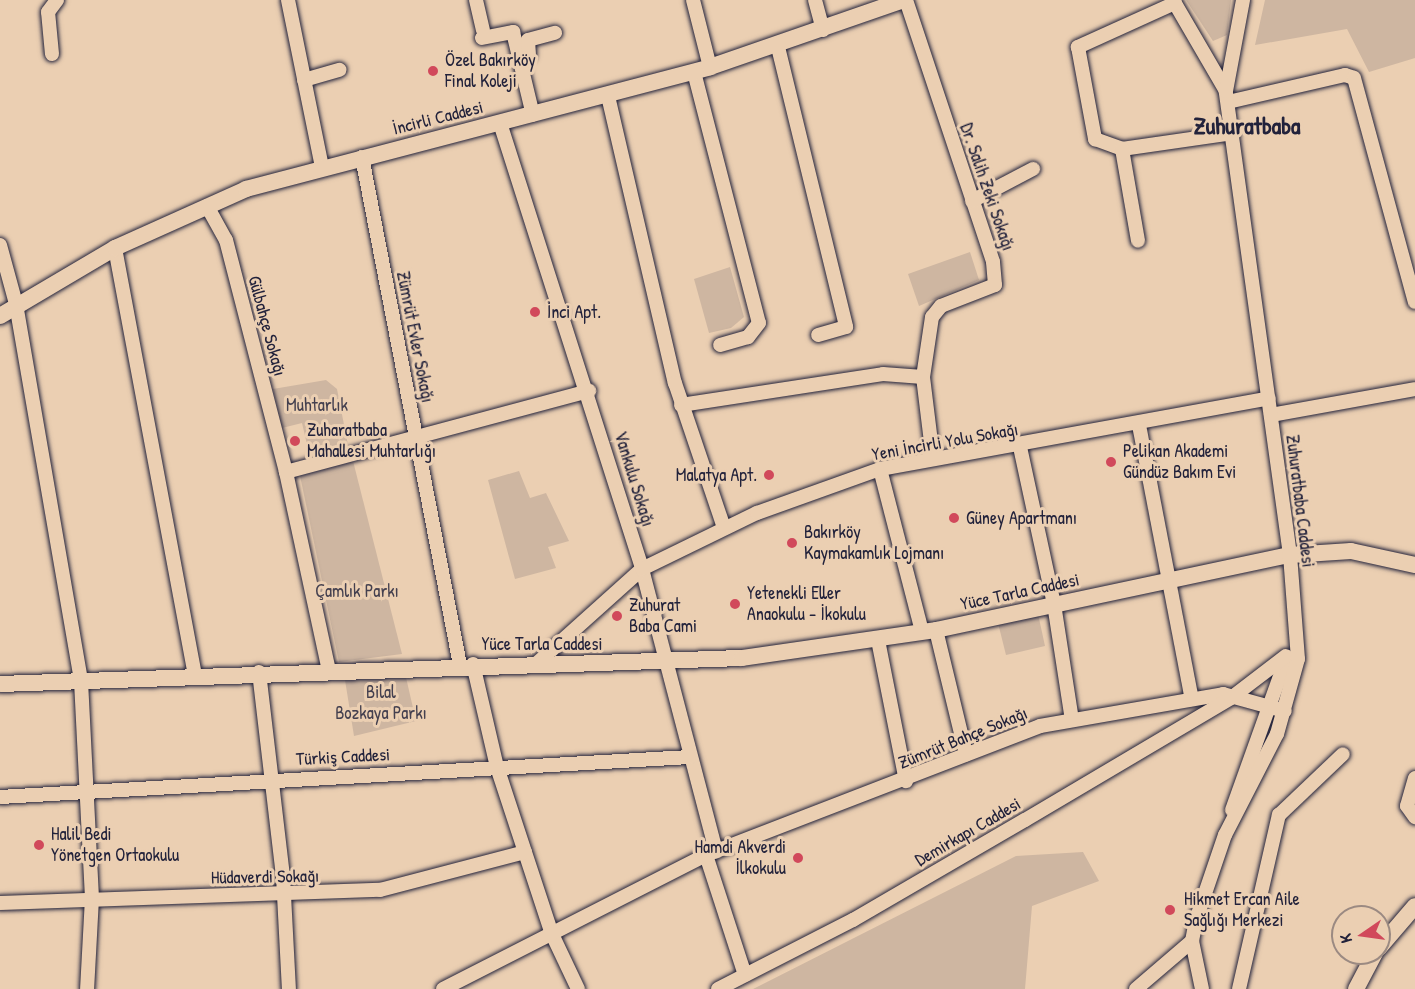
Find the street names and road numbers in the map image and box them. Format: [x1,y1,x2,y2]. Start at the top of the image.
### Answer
street label: İncirli Caddesi [391,96,485,140]
street label: Dr. Salih Zeki Sokağı [955,120,1019,254]
street label: Zümrüt Evler Sokağı [392,270,438,404]
street label: Gülbahçe Sokağı [243,273,291,379]
street label: Yeni İncirli Yolu Sokağı [870,419,1020,465]
street label: Vankulu Sokağı [609,429,659,529]
street label: Zuhuratbaba Caddesi [1281,433,1319,569]
street label: Yüce Tarla Caddesi [959,569,1081,615]
street label: Yüce Tarla Caddesi [482,633,602,655]
street label: Zümrüt Bahçe Sokağı [895,702,1031,774]
street label: Türkiş Caddesi [295,744,391,770]
street label: Demirkapı Caddesi [911,793,1025,871]
street label: Hüdaverdi Sokağı [211,865,319,889]

